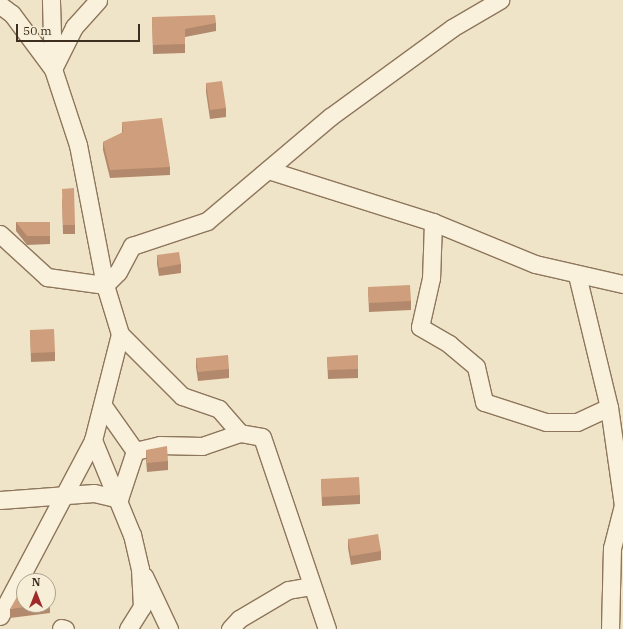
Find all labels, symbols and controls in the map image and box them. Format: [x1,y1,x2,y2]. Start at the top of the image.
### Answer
scale bar [18,16,142,42]
text: 50 m [23,23,52,38]
north arrow [16,573,56,613]
text: N [32,575,40,589]

